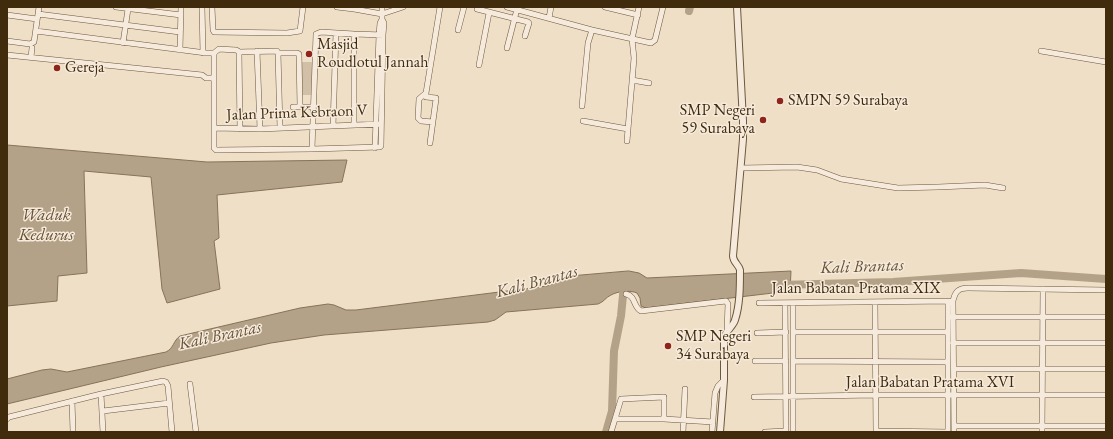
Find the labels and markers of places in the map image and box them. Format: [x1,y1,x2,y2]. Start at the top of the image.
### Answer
place label: Masjid Roudlotul Jannah [317,35,428,73]
marker: Masjid Roudlotul Jannah [304,49,314,59]
place label: Gereja [65,58,104,78]
marker: Gereja [52,63,62,73]
place label: SMPN 59 Surabaya [788,91,908,111]
marker: SMPN 59 Surabaya [775,96,785,106]
place label: SMP Negeri 59 Surabaya [680,101,755,139]
marker: SMP Negeri 59 Surabaya [758,115,768,125]
place label: SMP Negeri 34 Surabaya [676,327,751,365]
marker: SMP Negeri 34 Surabaya [663,341,673,351]

